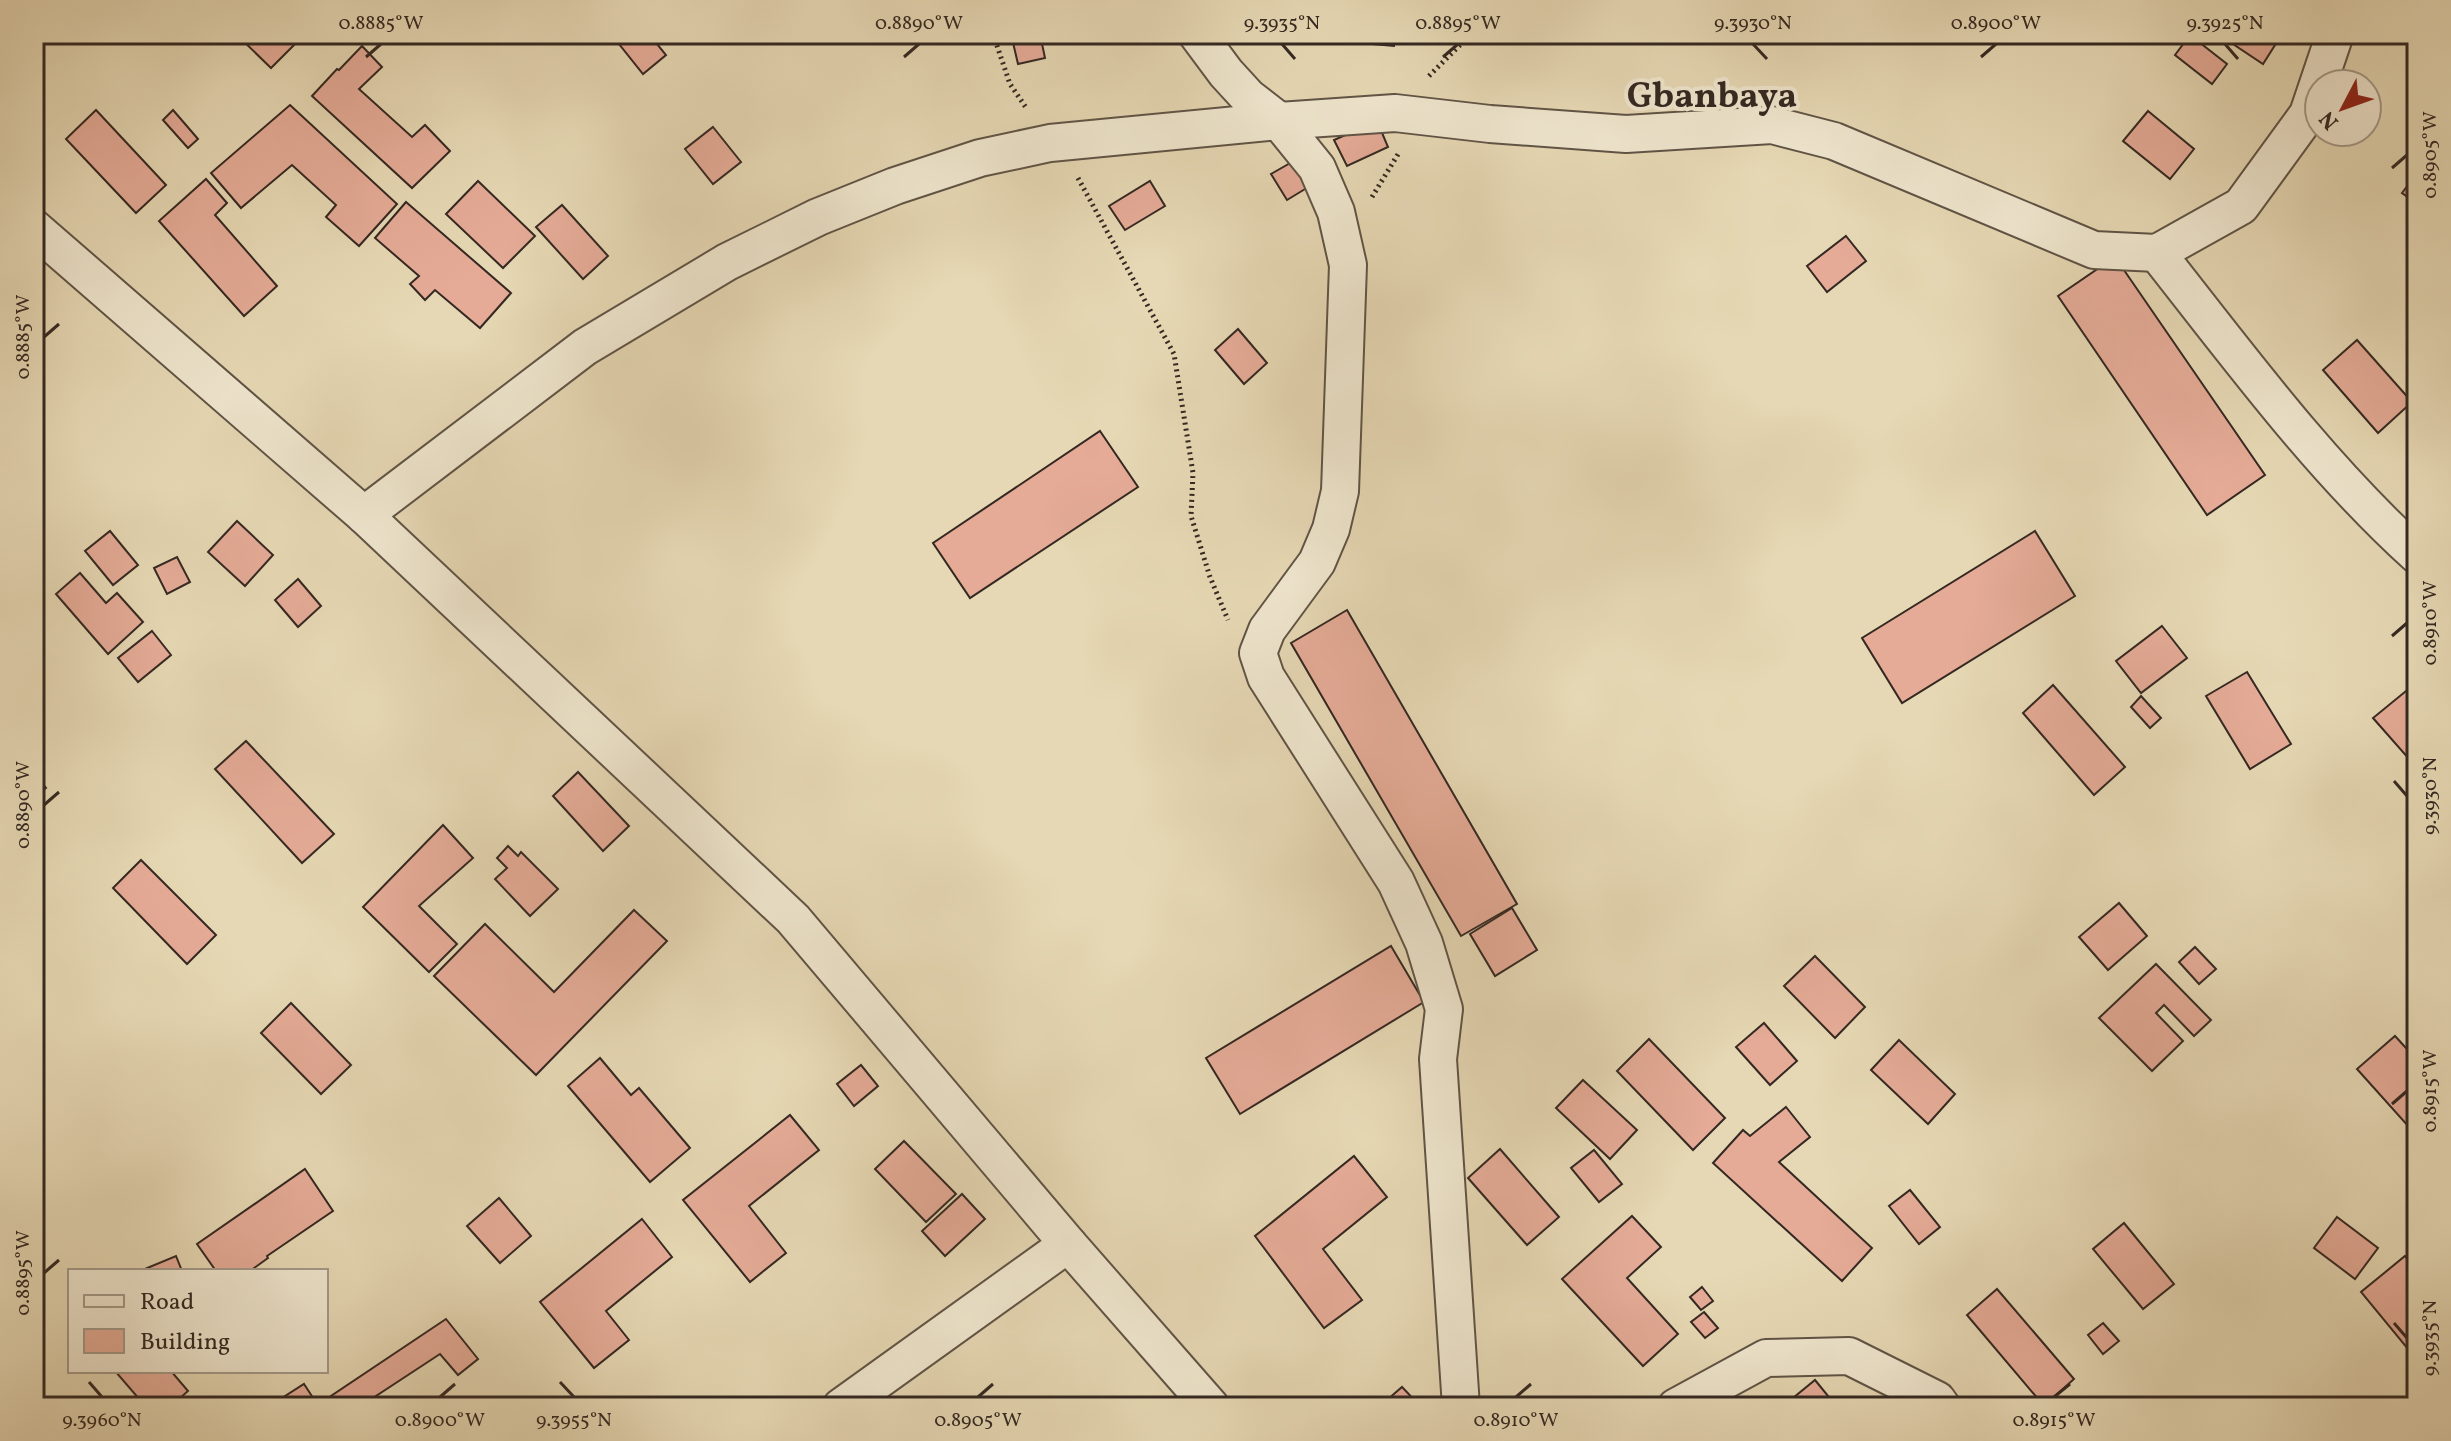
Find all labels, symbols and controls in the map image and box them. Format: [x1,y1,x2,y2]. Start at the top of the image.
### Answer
text: 0.8885°W [338,10,424,38]
text: 0.8890°W [875,10,963,38]
text: 9.3935°N [1244,10,1320,38]
text: 0.8895°W [1415,10,1501,38]
text: 9.3930°N [1714,10,1792,38]
text: 0.8900°W [1951,10,2041,38]
text: 9.3925°N [2186,10,2264,38]
north arrow [2303,68,2383,148]
district label: Gbanbaya [1627,73,1797,123]
text: N [2313,103,2347,136]
text: 0.8905°W [2417,111,2445,199]
text: 0.8885°W [10,294,38,380]
text: 0.8910°W [2417,580,2445,666]
text: 9.3930°N [2417,757,2445,835]
text: 0.8890°W [10,761,38,849]
text: 0.8915°W [2417,1049,2445,1133]
text: 0.8895°W [10,1230,38,1316]
legend [68,1269,328,1373]
text: Road [140,1286,194,1320]
text: 9.3935°N [2417,1300,2445,1376]
text: Building [140,1326,230,1360]
text: 9.3960°N [62,1407,142,1435]
text: 0.8900°W [395,1407,485,1435]
text: 9.3955°N [536,1407,612,1435]
text: 0.8905°W [934,1407,1022,1435]
text: 0.8910°W [1473,1407,1559,1435]
text: 0.8915°W [2012,1407,2096,1435]

